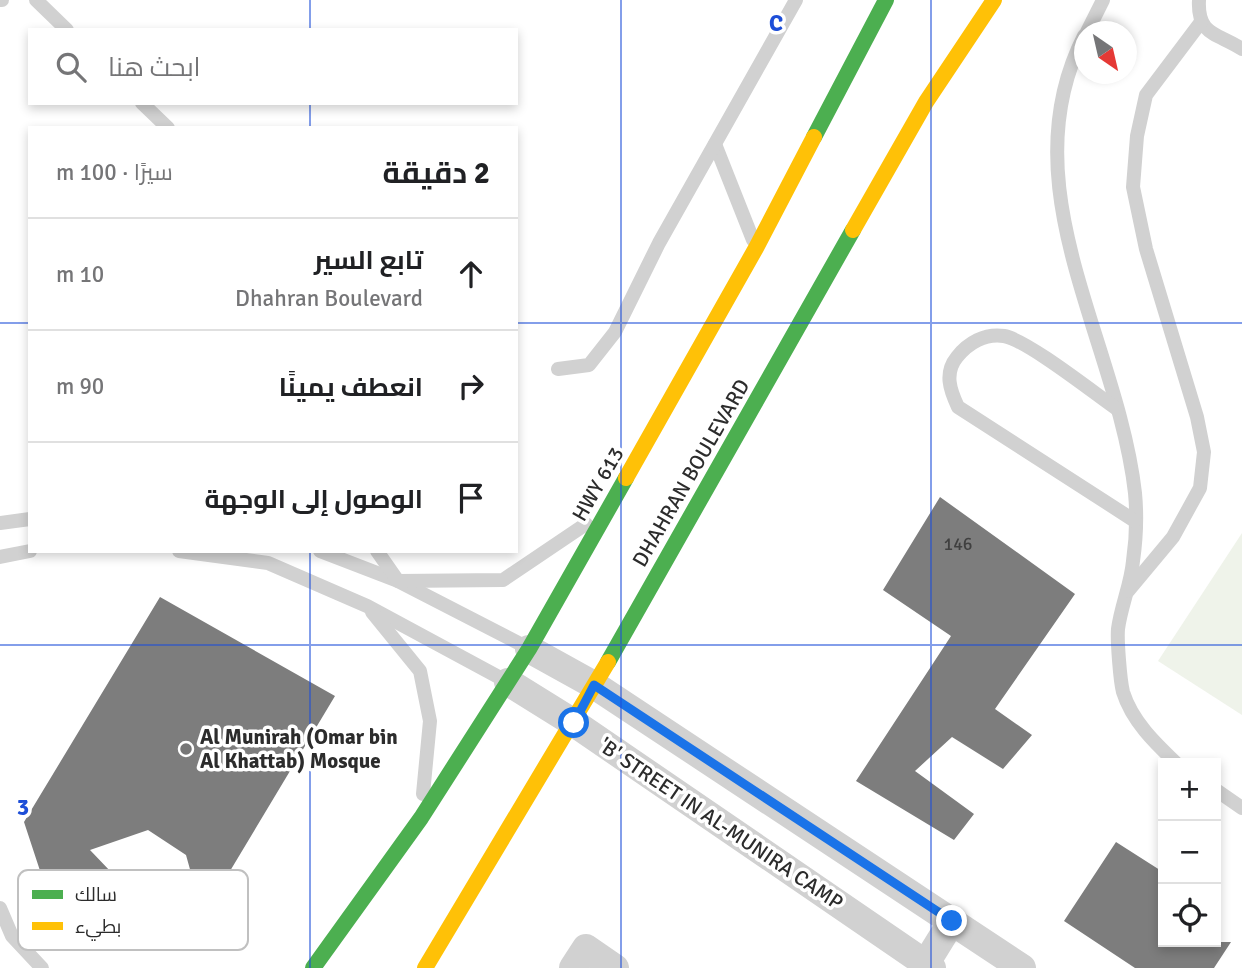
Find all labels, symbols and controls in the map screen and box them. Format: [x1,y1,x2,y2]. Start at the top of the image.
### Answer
text: C [769,9,783,38]
north arrow [1074,21,1137,84]
search box [28,28,518,105]
icon: search [52,48,90,86]
text: ابحث هنا [108,52,201,84]
text: 2 دقيقة [382,155,490,192]
text: سيرًا · 100 m [56,158,173,187]
text: تابع السير [314,245,423,277]
icon: ahead [452,255,490,293]
text: 10 m [56,260,104,289]
text: Dhahran Boulevard [235,284,423,313]
icon: right [452,367,490,405]
text: 90 m [56,372,104,401]
text: انعطف يمينًا [279,372,423,404]
street label: DHAHRAN BOULEVARD [627,375,755,571]
street label: HWY 613 [566,442,630,526]
icon: arrive [452,479,490,517]
text: الوصول إلى الوجهة [204,484,423,516]
house number: 146 [943,533,973,555]
route start [558,707,589,738]
place label: Al Munirah (Omar bin Al Khattab) Mosque [200,724,398,774]
street label: 'B' STREET IN AL-MUNIRA CAMP [594,732,848,916]
marker: Al Munirah (Omar bin Al Khattab) Mosque [178,741,194,757]
map controls [1158,758,1221,947]
button: + [1158,758,1221,821]
text: 3 [17,793,29,822]
button: − [1158,821,1221,884]
legend [18,870,248,950]
text: سالك [75,883,117,907]
button: locate [1158,884,1221,947]
route end [936,905,967,936]
text: بطيء [75,915,121,941]

